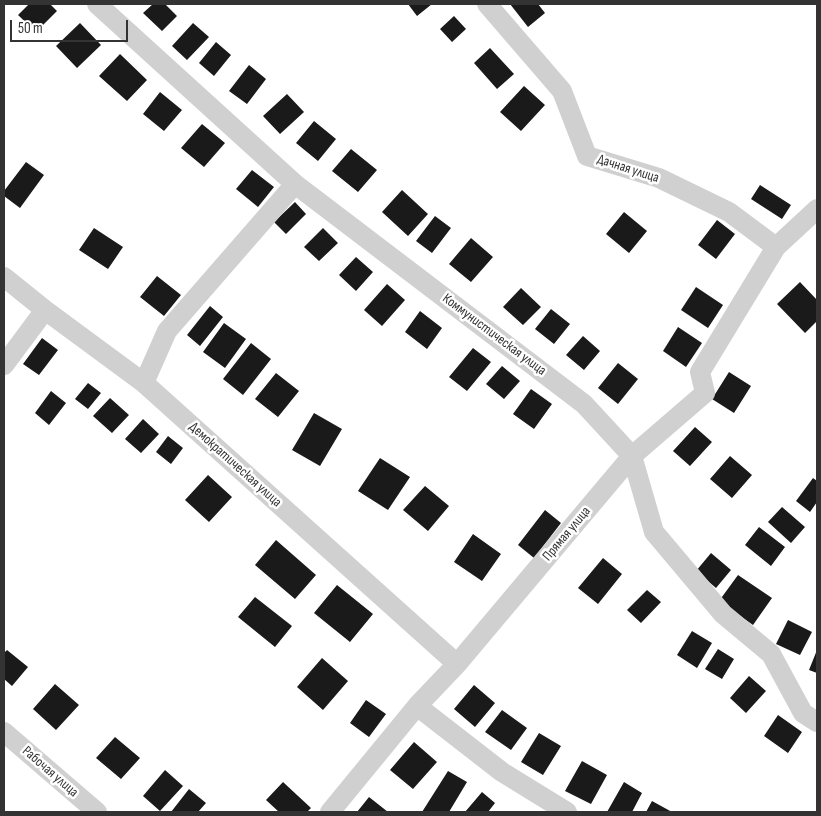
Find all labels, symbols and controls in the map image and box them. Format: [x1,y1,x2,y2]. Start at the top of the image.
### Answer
scale bar [12,10,130,42]
text: 50 m [18,19,43,38]
street label: Дачная улица [595,151,661,187]
street label: Коммунистическая улица [439,290,549,380]
street label: Демократическая улица [185,419,285,511]
street label: Прямая улица [539,503,595,565]
street label: Рабочая улица [19,743,81,801]

